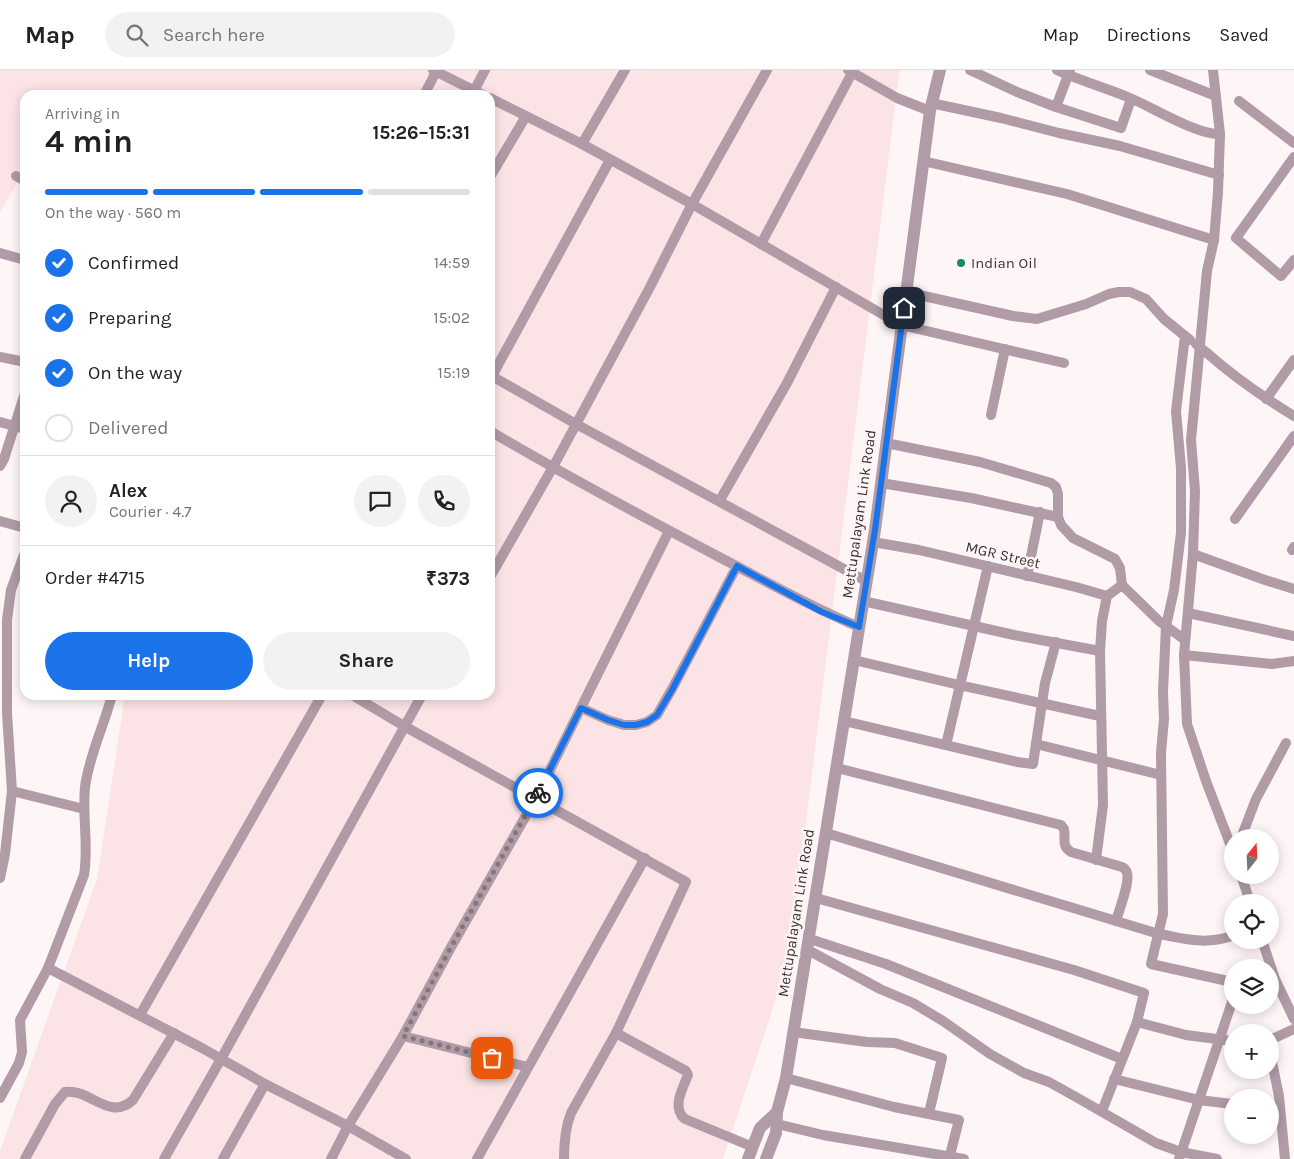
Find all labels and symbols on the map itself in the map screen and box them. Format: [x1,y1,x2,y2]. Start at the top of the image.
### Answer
place label: Indian Oil [971,254,1037,272]
marker: Indian Oil [955,257,967,269]
pin [883,287,925,329]
street label: Mettupalayam Link Road [838,428,880,600]
street label: MGR Street [964,538,1043,572]
courier [513,768,563,818]
street label: Mettupalayam Link Road [774,828,818,998]
north arrow [1224,829,1279,884]
pin [471,1037,513,1079]

